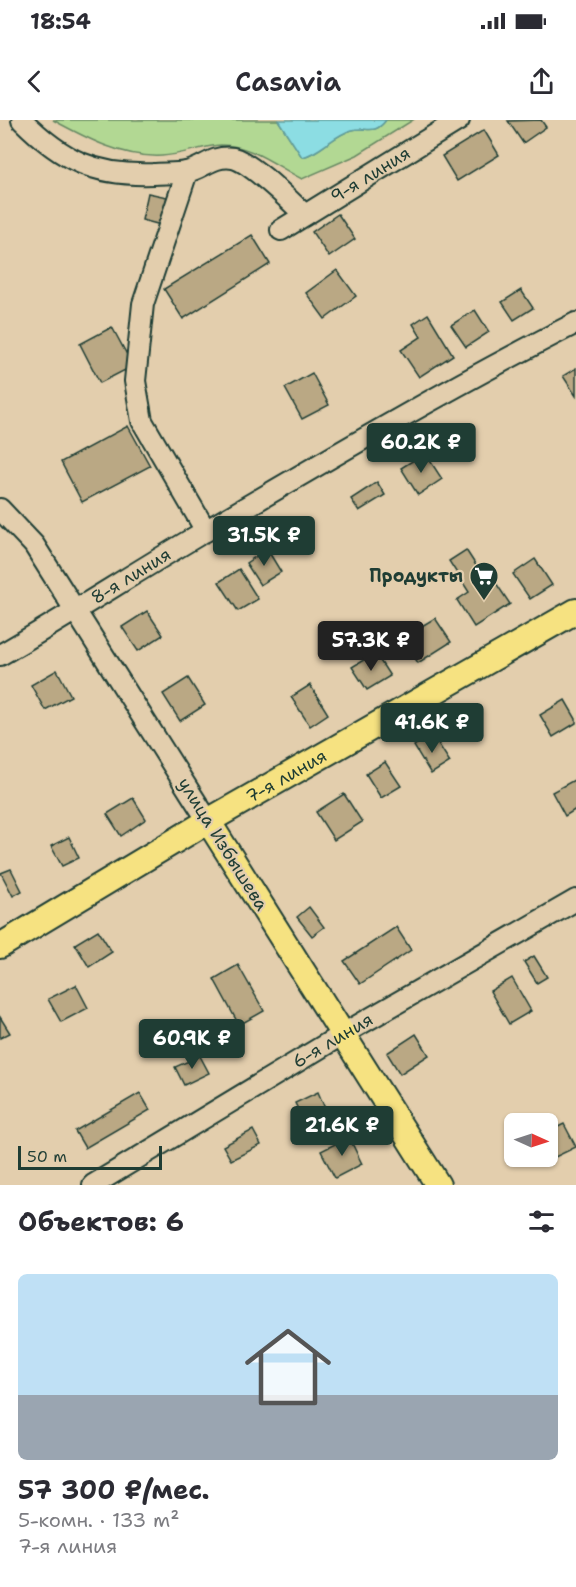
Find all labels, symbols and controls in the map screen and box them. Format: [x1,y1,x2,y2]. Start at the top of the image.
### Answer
text: 18:54 [30,7,91,36]
text: Casavia [235,63,341,100]
icon: back [18,65,51,98]
icon: share [525,65,558,98]
street label: 9-я линия [326,141,415,209]
pin: 60.2K ₽ [366,423,476,474]
text: 60.2K ₽ [381,429,461,455]
pin: 31.5K ₽ [209,516,319,567]
text: 31.5K ₽ [227,522,301,548]
street label: 8-я линия [87,542,175,610]
supermarket icon: Продукты [468,560,500,602]
place label: Продукты [369,564,463,588]
pin: 57.3K ₽ [316,621,426,672]
text: 57.3K ₽ [332,627,410,653]
pin: 41.6K ₽ [377,703,487,754]
text: 41.6K ₽ [395,709,469,735]
street label: 7-я линия [242,744,331,809]
street label: улица Избышева [172,773,274,915]
street label: 6-я линия [288,1007,377,1074]
pin: 60.9K ₽ [137,1019,247,1070]
text: 60.9K ₽ [153,1025,231,1051]
pin: 21.6K ₽ [287,1106,397,1157]
text: 21.6K ₽ [304,1112,380,1138]
north arrow [504,1113,558,1167]
map controls [504,1113,558,1167]
scale bar [18,1143,162,1170]
text: 50 m [27,1146,67,1167]
text: Объектов: 6 [18,1204,184,1239]
icon: filters [525,1205,558,1238]
icon: home [234,1313,342,1421]
text: 57 300 ₽/мес. [18,1472,210,1507]
text: 5-комн. · 133 m² [18,1507,180,1533]
text: 7-я линия [18,1533,117,1559]

